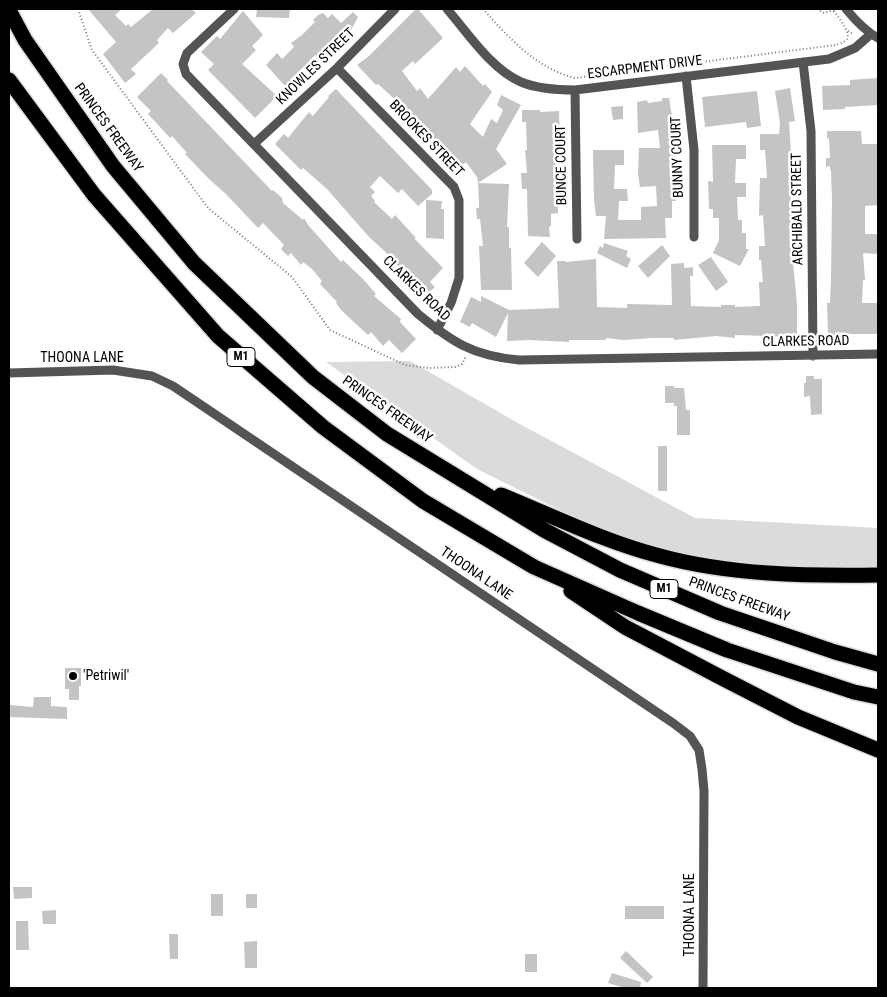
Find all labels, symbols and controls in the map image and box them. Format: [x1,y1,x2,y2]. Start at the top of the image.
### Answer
street label: KNOWLES STREET [273,25,359,109]
street label: ESCARPMENT DRIVE [587,53,703,83]
street label: PRINCES FREEWAY [70,80,146,176]
street label: BROOKES STREET [385,97,467,181]
street label: BUNNY COURT [668,116,688,198]
street label: BUNCE COURT [553,125,571,205]
street label: ARCHIBALD STREET [789,153,807,265]
street label: CLARKES ROAD [379,253,453,325]
street label: CLARKES ROAD [762,333,850,351]
road number: M1 [227,348,255,367]
street label: THOONA LANE [40,350,124,366]
street label: PRINCES FREEWAY [339,373,435,447]
street label: THOONA LANE [437,544,515,604]
street label: PRINCES FREEWAY [686,574,792,626]
road number: M1 [650,580,678,598]
place label: 'Petriwil' [83,668,129,684]
marker: 'Petriwil' [67,670,79,682]
street label: THOONA LANE [682,873,698,957]

